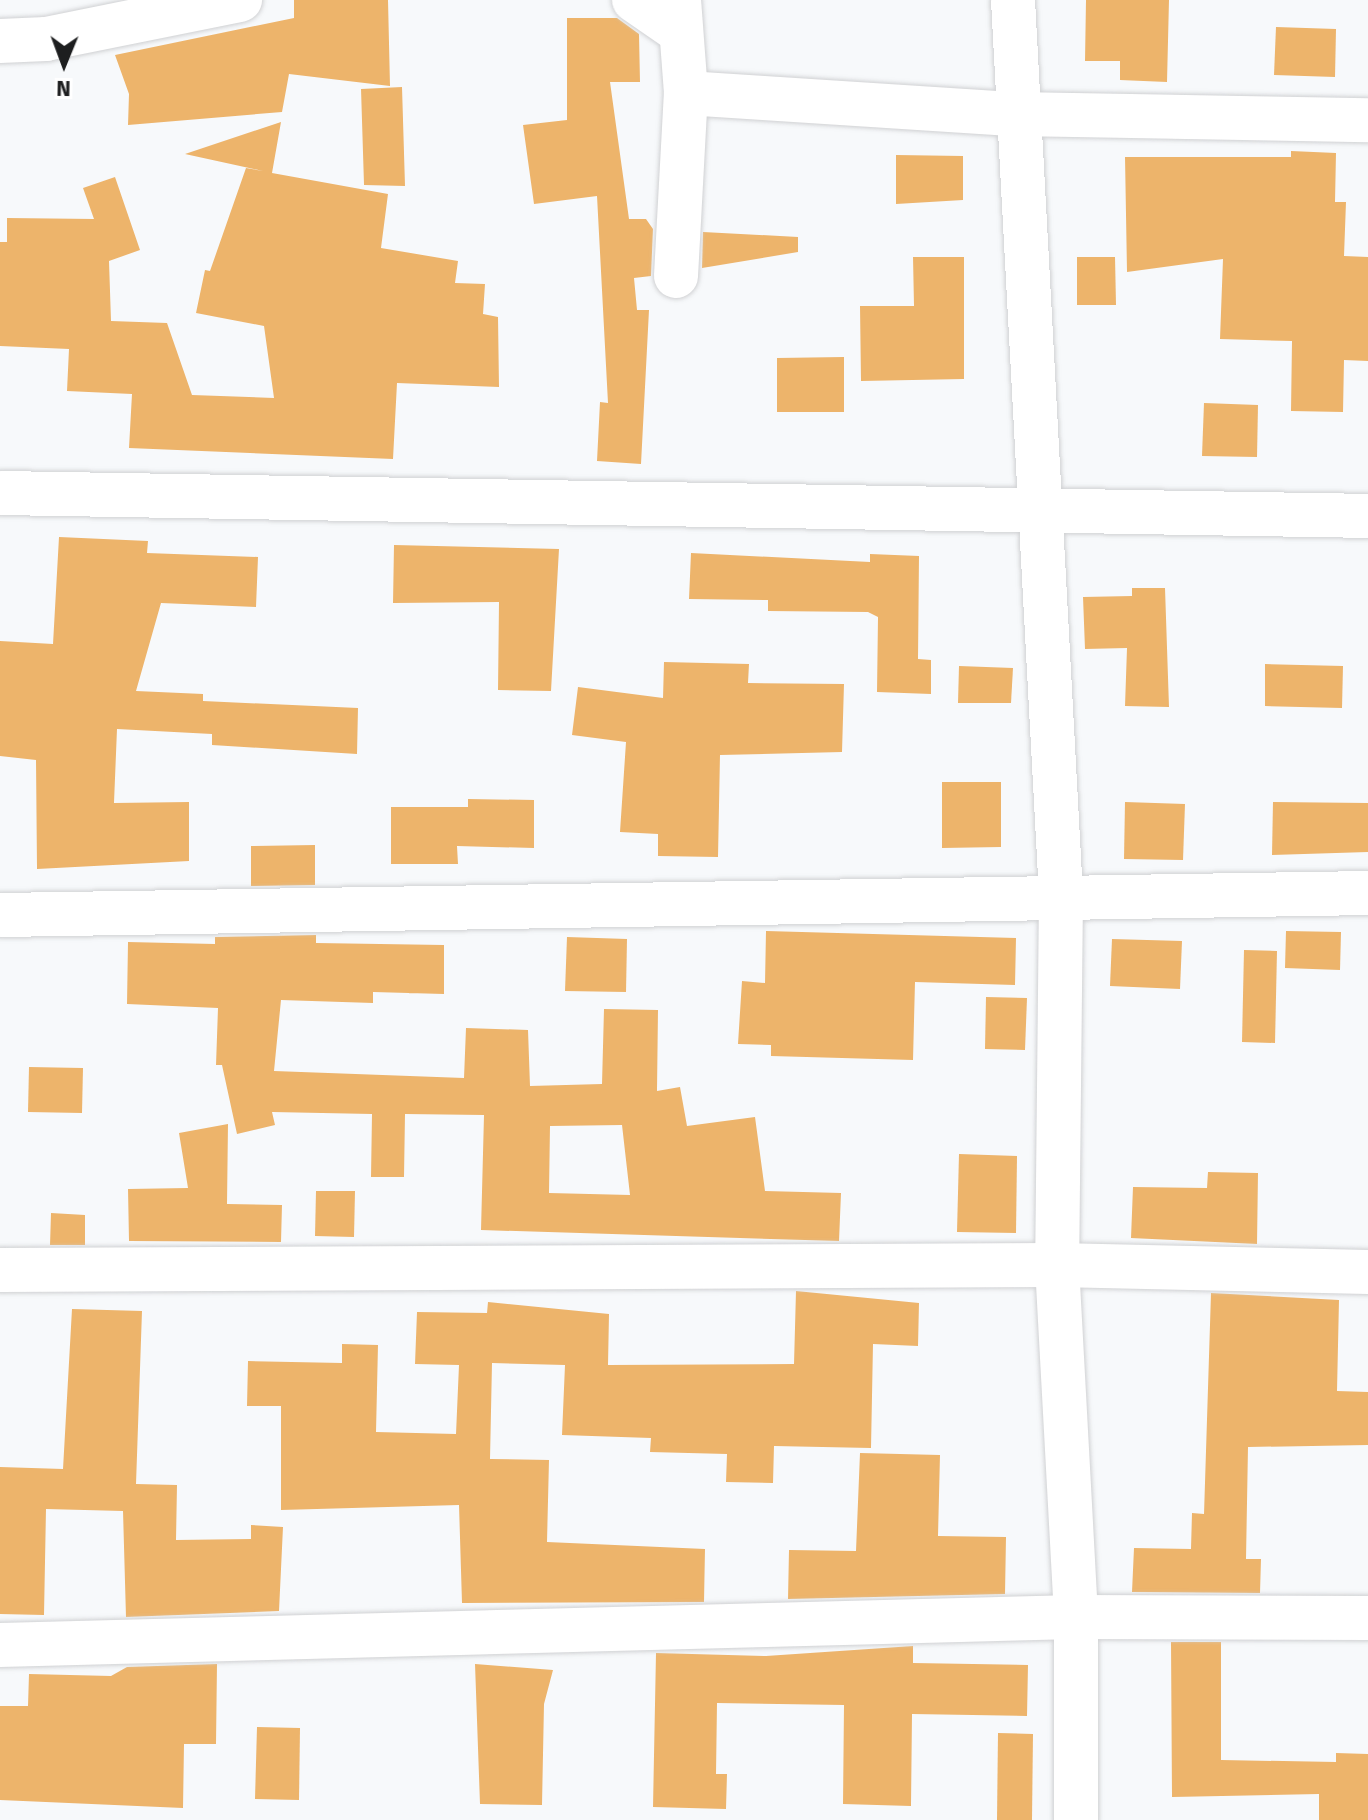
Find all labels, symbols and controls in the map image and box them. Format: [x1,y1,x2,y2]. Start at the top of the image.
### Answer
north arrow [24,24,104,104]
text: N [56,75,71,102]

